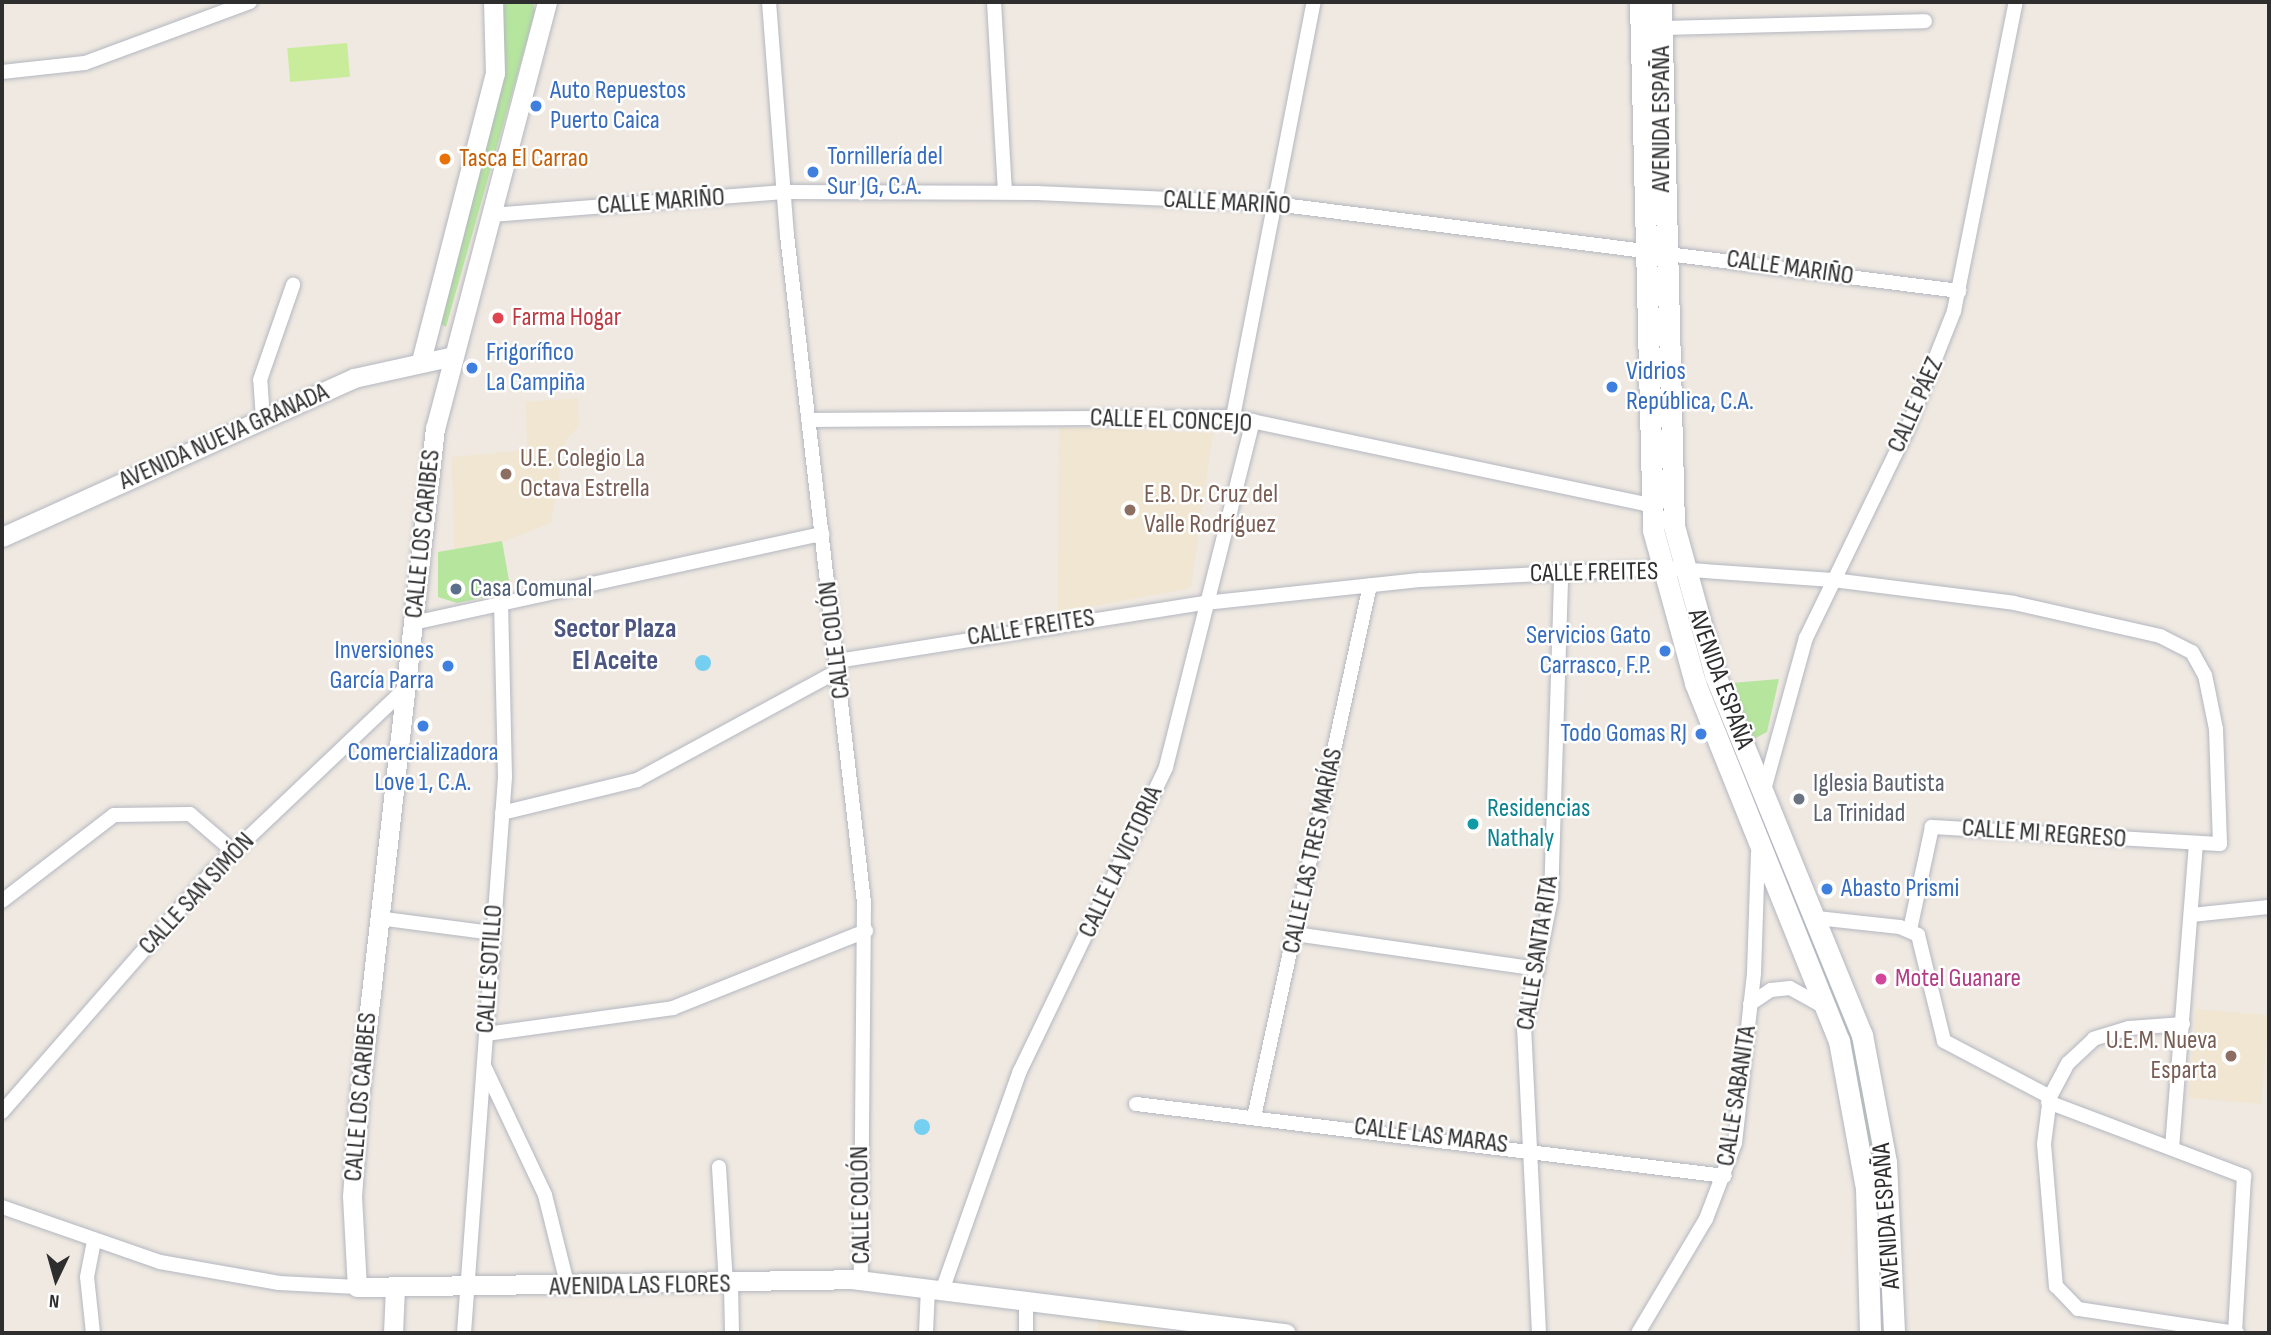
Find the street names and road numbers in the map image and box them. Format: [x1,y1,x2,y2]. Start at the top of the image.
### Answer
street label: AVENIDA ESPAÑA [1646,46,1678,192]
street label: CALLE MARIÑO [596,182,726,222]
street label: CALLE MARIÑO [1162,184,1292,222]
street label: CALLE MARIÑO [1725,244,1855,292]
street label: CALLE PÁEZ [1881,353,1951,457]
street label: AVENIDA NUEVA GRANADA [114,377,334,497]
street label: CALLE EL CONCEJO [1089,403,1253,439]
street label: CALLE LOS CARIBES [399,448,447,620]
street label: CALLE FREITES [1530,556,1658,590]
street label: CALLE COLÓN [812,579,858,701]
street label: CALLE FREITES [965,603,1097,653]
street label: AVENIDA ESPAÑA [1680,605,1760,753]
street label: CALLE LAS TRES MARÍAS [1276,746,1350,956]
street label: CALLE LA VICTORIA [1072,781,1170,943]
street label: CALLE MI REGRESO [1961,813,2127,855]
street label: CALLE SAN SIMÓN [133,827,261,961]
street label: CALLE SANTA RITA [1510,874,1566,1032]
street label: CALLE SOTILLO [470,904,510,1034]
street label: CALLE LOS CARIBES [338,1011,384,1183]
street label: CALLE SABANITA [1710,1023,1764,1169]
street label: CALLE LAS MARAS [1352,1111,1510,1161]
street label: AVENIDA ESPAÑA [1866,1142,1908,1290]
street label: CALLE COLÓN [844,1146,878,1264]
street label: AVENIDA LAS FLORES [549,1269,731,1303]

